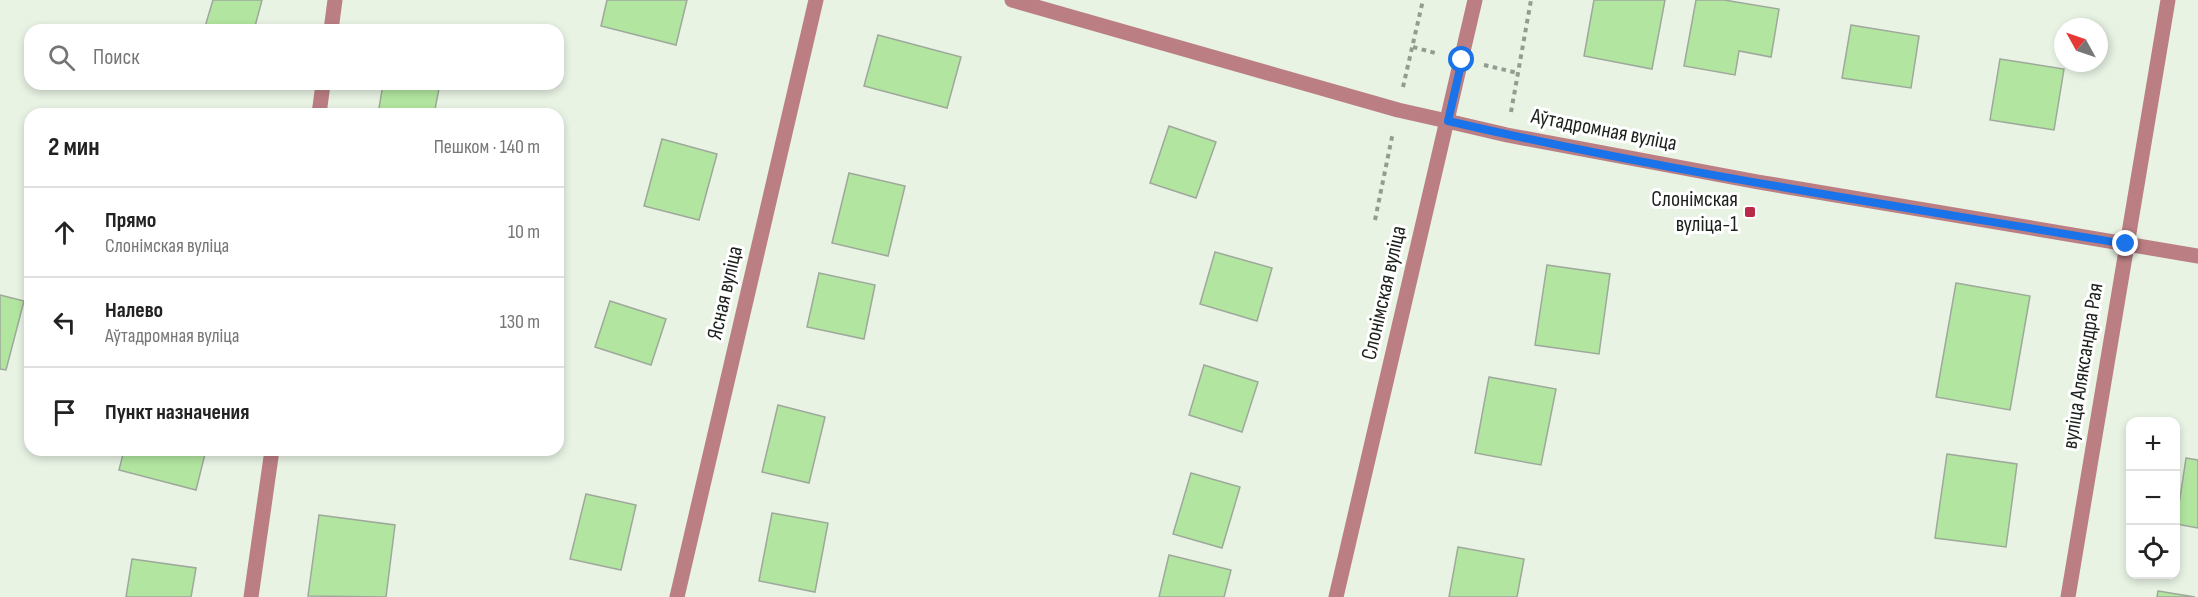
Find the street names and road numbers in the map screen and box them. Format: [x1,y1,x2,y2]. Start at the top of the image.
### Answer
street label: Аўтадромная вуліца [1528,102,1679,157]
street label: Слонімская вуліца [1355,223,1413,363]
street label: Ясная вуліца [701,244,749,342]
street label: вуліца Аляксандра Рая [2057,281,2109,451]

